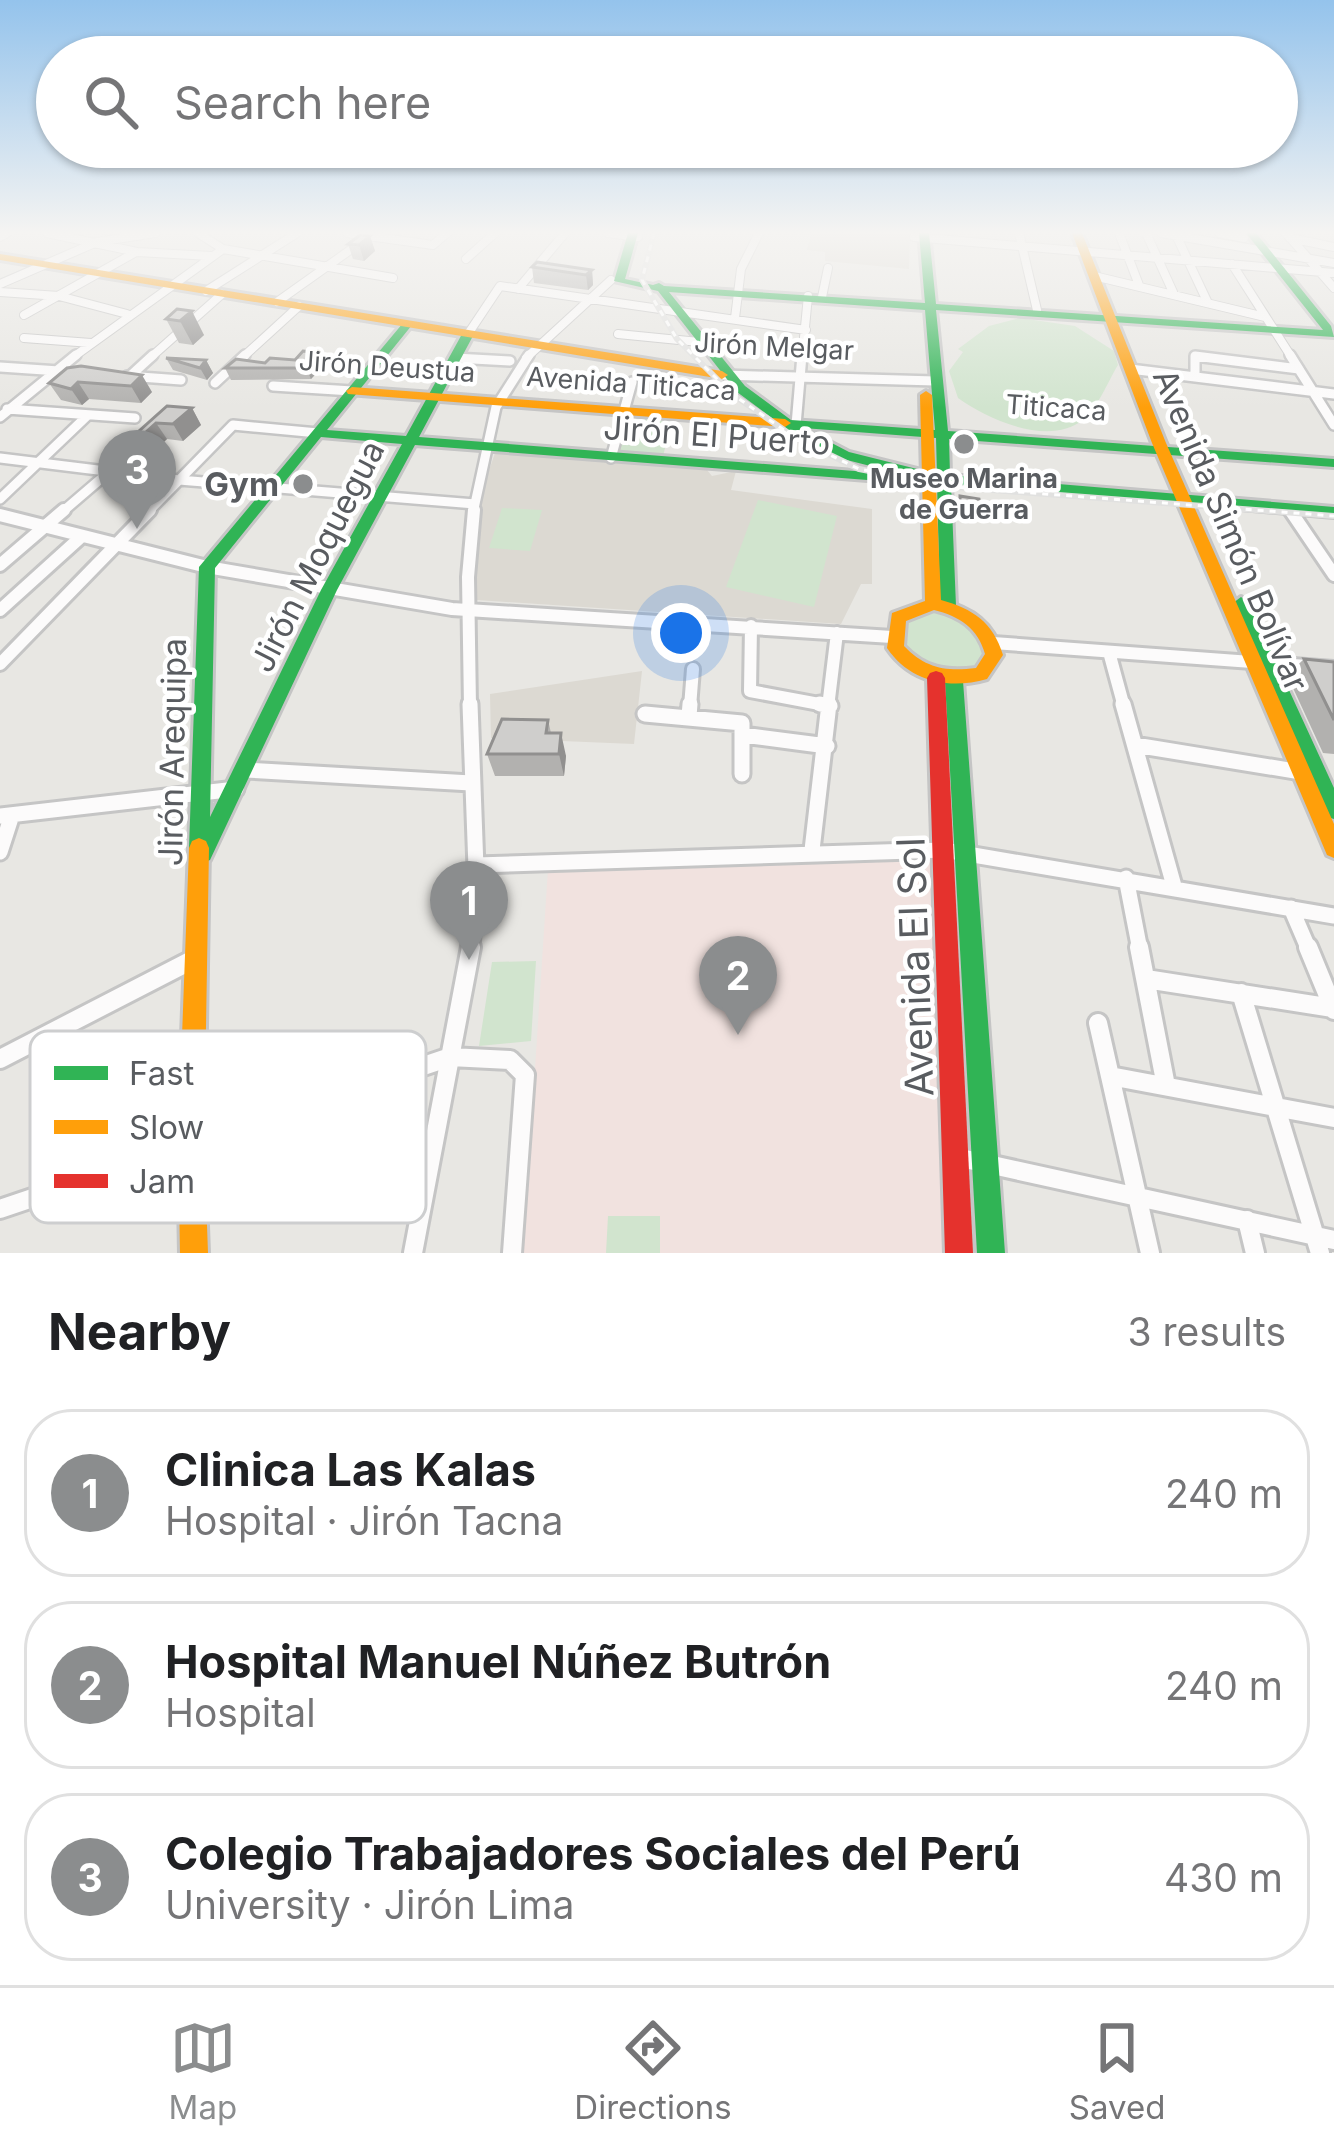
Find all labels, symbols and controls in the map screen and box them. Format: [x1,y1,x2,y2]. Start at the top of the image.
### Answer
search box [36,36,1298,168]
icon: search [78,69,144,135]
text: Search here [174,75,431,130]
street label: Jirón Melgar [693,326,855,367]
street label: Jirón Deustua [298,344,476,389]
street label: Avenida Titicaca [525,360,737,407]
street label: Avenida Simón Bolívar [1145,363,1317,697]
street label: Titicaca [1004,388,1108,427]
street label: Jirón El Puerto [602,407,832,463]
pin: 3 [98,430,176,529]
marker: Museo Marina de Guerra [951,431,977,457]
street label: Jirón Moquegua [241,434,393,678]
place label: Museo Marina de Guerra [870,462,1058,526]
place label: Gym [204,464,279,504]
marker: Gym [290,471,316,497]
your location [651,603,711,663]
street label: Jirón Arequipa [150,638,194,866]
street label: Avenida El Sol [886,837,943,1097]
pin: 1 [430,861,508,960]
pin: 2 [699,936,777,1035]
legend [30,1031,426,1223]
text: Fast [129,1053,195,1093]
text: Slow [129,1107,204,1147]
text: Jam [129,1161,195,1201]
text: Nearby [48,1301,231,1362]
text: 3 results [1128,1308,1286,1355]
text: Clinica Las Kalas [165,1442,536,1497]
text: 1 [82,1470,98,1517]
text: 240 m [1165,1470,1283,1517]
text: Hospital · Jirón Tacna [165,1497,563,1544]
text: Hospital Manuel Núñez Butrón [165,1634,831,1689]
text: 2 [78,1662,102,1709]
text: 240 m [1165,1662,1283,1709]
text: Hospital [165,1689,316,1736]
text: Colegio Trabajadores Sociales del Perú [165,1826,1021,1881]
text: 3 [77,1854,103,1901]
text: 430 m [1164,1854,1283,1901]
text: University · Jirón Lima [165,1881,574,1928]
tab: Map [169,2015,237,2127]
tab: Directions [574,2015,732,2127]
tab: Saved [1069,2015,1165,2127]

